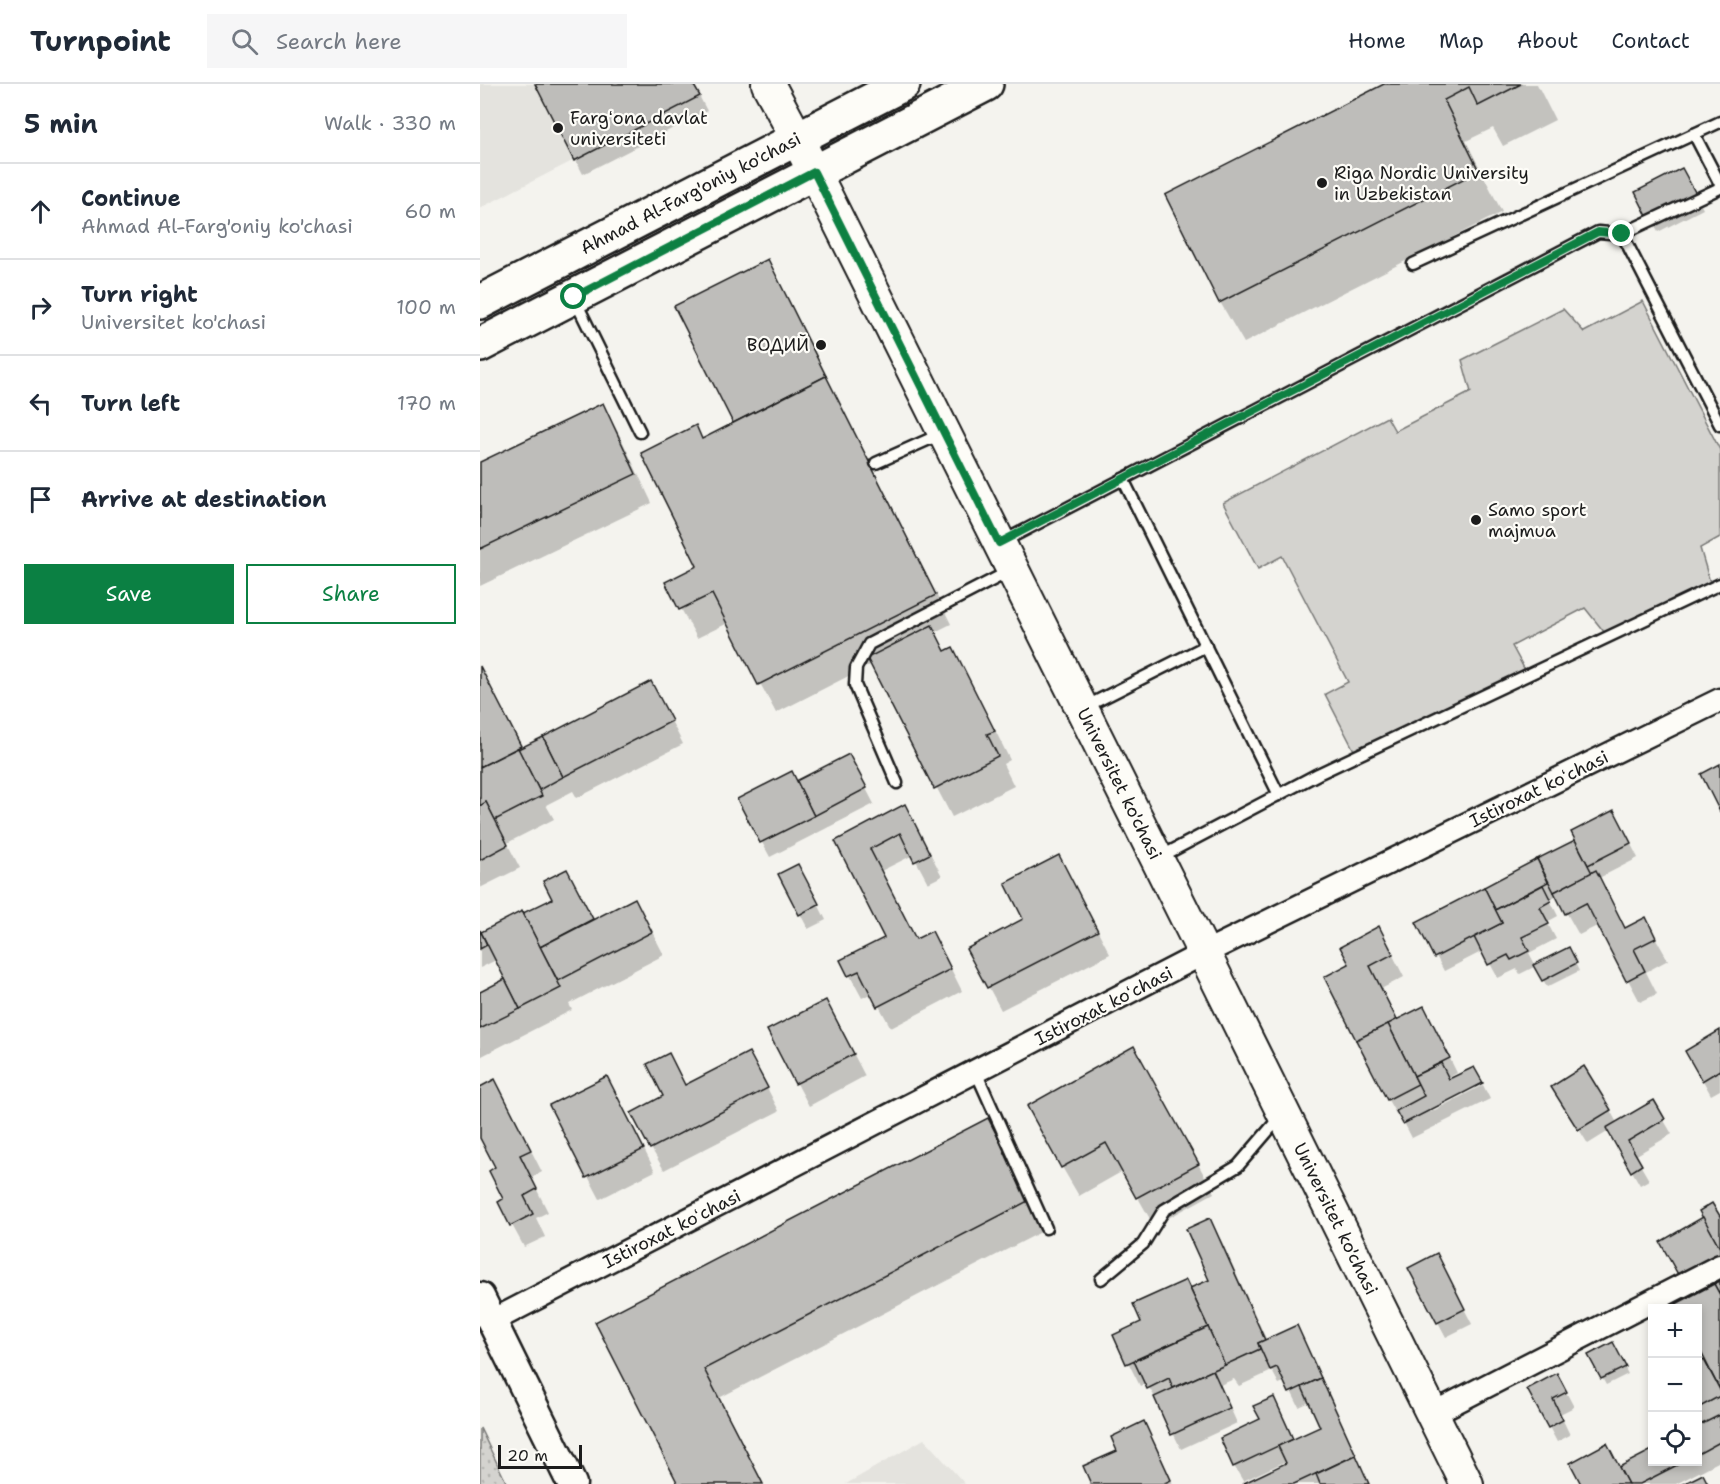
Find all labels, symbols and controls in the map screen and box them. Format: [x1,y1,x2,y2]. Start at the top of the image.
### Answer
search box [207,14,627,68]
text: Turnpoint [30,22,171,60]
icon: search [228,25,261,58]
text: Search here [276,27,402,56]
text: Home [1348,27,1406,55]
text: Map [1439,27,1484,55]
text: About [1517,27,1578,55]
text: Contact [1611,27,1690,55]
text: 5 min [24,106,98,141]
place label: Fargʻona davlat universiteti [570,106,708,151]
text: Walk · 330 m [324,110,456,136]
marker: Fargʻona davlat universiteti [551,121,565,135]
street label: Ahmad Al-Farg'oniy ko'chasi [576,127,805,260]
place label: Riga Nordic University in Uzbekistan [1334,161,1529,206]
marker: Riga Nordic University in Uzbekistan [1315,176,1329,190]
text: Continue [81,184,181,213]
icon: ahead [24,195,57,228]
text: 60 m [404,198,456,224]
text: Ahmad Al-Farg'oniy ko'chasi [81,213,353,239]
route end [1608,220,1634,246]
text: Turn right [81,280,198,309]
route start [560,283,586,309]
icon: right [24,291,57,324]
text: 100 m [396,294,456,320]
text: Universitet ko'chasi [81,309,266,335]
place label: ВОДИЙ [747,333,809,357]
marker: ВОДИЙ [814,338,828,352]
icon: left [24,387,57,420]
text: Turn left [81,389,180,418]
text: 170 m [397,390,456,416]
icon: arrive [24,483,57,516]
text: Arrive at destination [81,485,327,514]
place label: Samo sport majmua [1488,498,1587,543]
marker: Samo sport majmua [1469,513,1483,527]
button: Save [24,564,234,624]
button: Share [246,564,456,624]
street label: Universitet ko'chasi [1071,704,1167,864]
street label: Istiroxat koʻchasi [1465,745,1613,833]
street label: Istiroxat koʻchasi [1031,961,1177,1051]
street label: Universitet ko'chasi [1288,1139,1383,1299]
street label: Istiroxat koʻchasi [599,1184,745,1274]
map controls [1648,1304,1702,1466]
button: + [1648,1304,1702,1358]
button: − [1648,1358,1702,1412]
button: locate [1648,1412,1702,1466]
scale bar [498,1442,582,1470]
text: 20 m [507,1445,548,1466]

